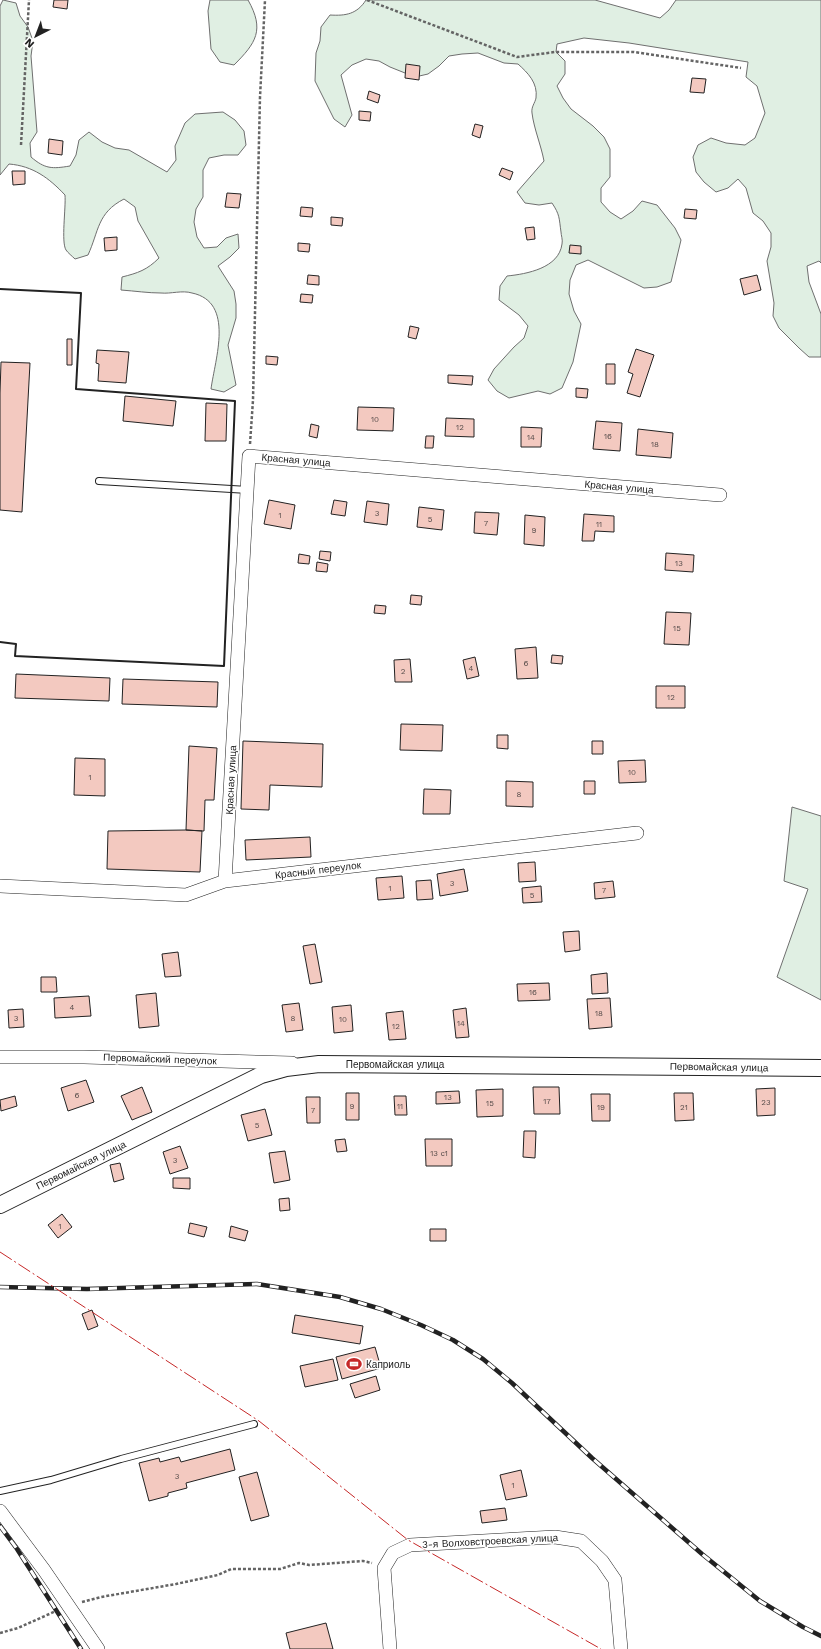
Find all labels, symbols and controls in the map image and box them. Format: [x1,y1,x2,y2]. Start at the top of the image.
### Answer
north arrow [16,16,56,56]
text: N [22,36,37,51]
house number: 10 [371,415,379,424]
house number: 12 [456,423,464,432]
house number: 16 [604,432,612,441]
house number: 14 [527,433,535,442]
house number: 18 [651,440,659,449]
street label: Красная улица [261,451,331,469]
street label: Красная улица [584,478,654,496]
house number: 3 [375,509,380,518]
house number: 1 [278,511,282,520]
house number: 5 [428,515,433,524]
house number: 7 [484,519,489,528]
house number: 11 [596,520,602,529]
house number: 9 [532,526,537,535]
house number: 13 [675,559,683,568]
house number: 15 [673,624,681,633]
house number: 6 [524,659,529,668]
house number: 4 [469,664,474,673]
house number: 2 [401,667,406,676]
house number: 12 [667,693,675,702]
street label: Красная улица [224,745,238,815]
house number: 10 [628,768,636,777]
house number: 1 [88,773,92,782]
house number: 8 [517,790,522,799]
street label: Красный переулок [274,859,362,881]
house number: 3 [450,879,455,888]
house number: 1 [388,884,392,893]
house number: 7 [602,886,607,895]
house number: 5 [530,891,535,900]
house number: 16 [529,988,537,997]
house number: 4 [70,1003,75,1012]
house number: 18 [595,1009,603,1018]
house number: 3 [14,1014,19,1023]
house number: 8 [291,1014,296,1023]
house number: 10 [339,1015,347,1024]
house number: 14 [457,1019,465,1028]
house number: 12 [392,1022,400,1031]
street label: Первомайский переулок [103,1052,218,1067]
street label: Первомайская улица [346,1059,445,1070]
street label: Первомайская улица [670,1061,769,1073]
house number: 6 [75,1091,80,1100]
house number: 13 [444,1093,452,1102]
house number: 17 [543,1097,551,1106]
house number: 23 [761,1098,771,1107]
house number: 15 [486,1099,494,1108]
house number: 9 [350,1102,355,1111]
house number: 11 [397,1102,403,1111]
house number: 19 [597,1103,605,1112]
house number: 21 [680,1103,688,1112]
house number: 7 [311,1106,316,1115]
house number: 5 [255,1121,260,1130]
street label: Первомайская улица [34,1138,128,1192]
house number: 13 с1 [430,1149,448,1158]
house number: 3 [173,1156,178,1165]
house number: 1 [58,1222,62,1231]
sports icon: Каприоль [345,1355,363,1373]
place label: Каприоль [366,1359,410,1370]
house number: 3 [175,1472,180,1481]
house number: 1 [511,1481,515,1490]
street label: 3-я Волховстроевская улица [422,1532,559,1550]

